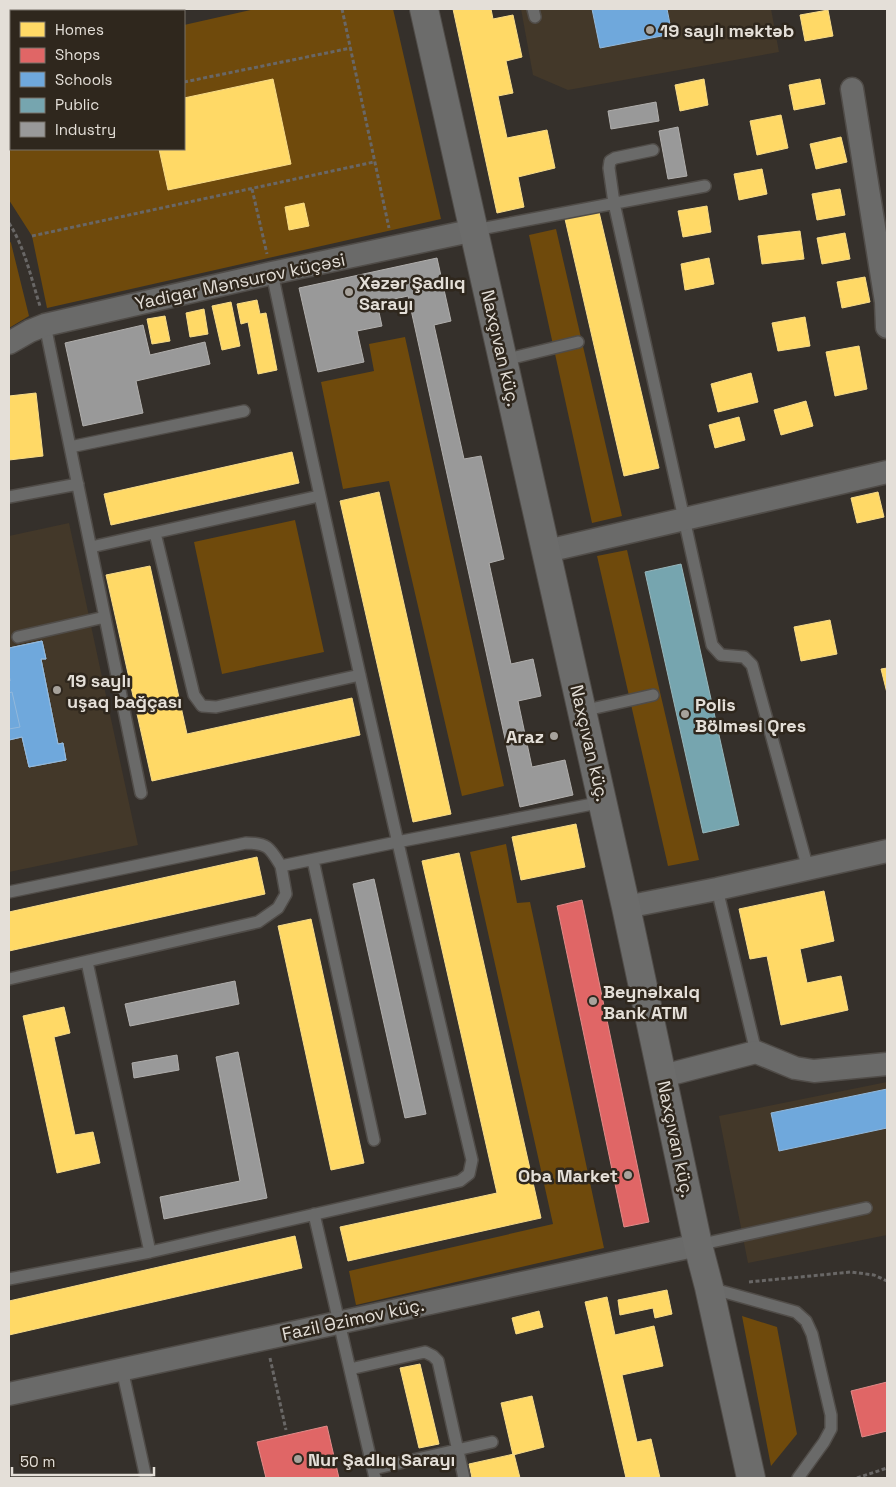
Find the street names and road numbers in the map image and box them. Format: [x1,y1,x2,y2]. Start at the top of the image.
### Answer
street label: Yadigar Mənsurov küçəsi [133,247,347,315]
street label: Naxçıvan küç. [476,287,526,409]
street label: Naxçıvan küç. [565,682,615,804]
street label: Naxçıvan küç. [652,1078,700,1200]
street label: Fazil Əzimov küç. [280,1293,426,1345]

